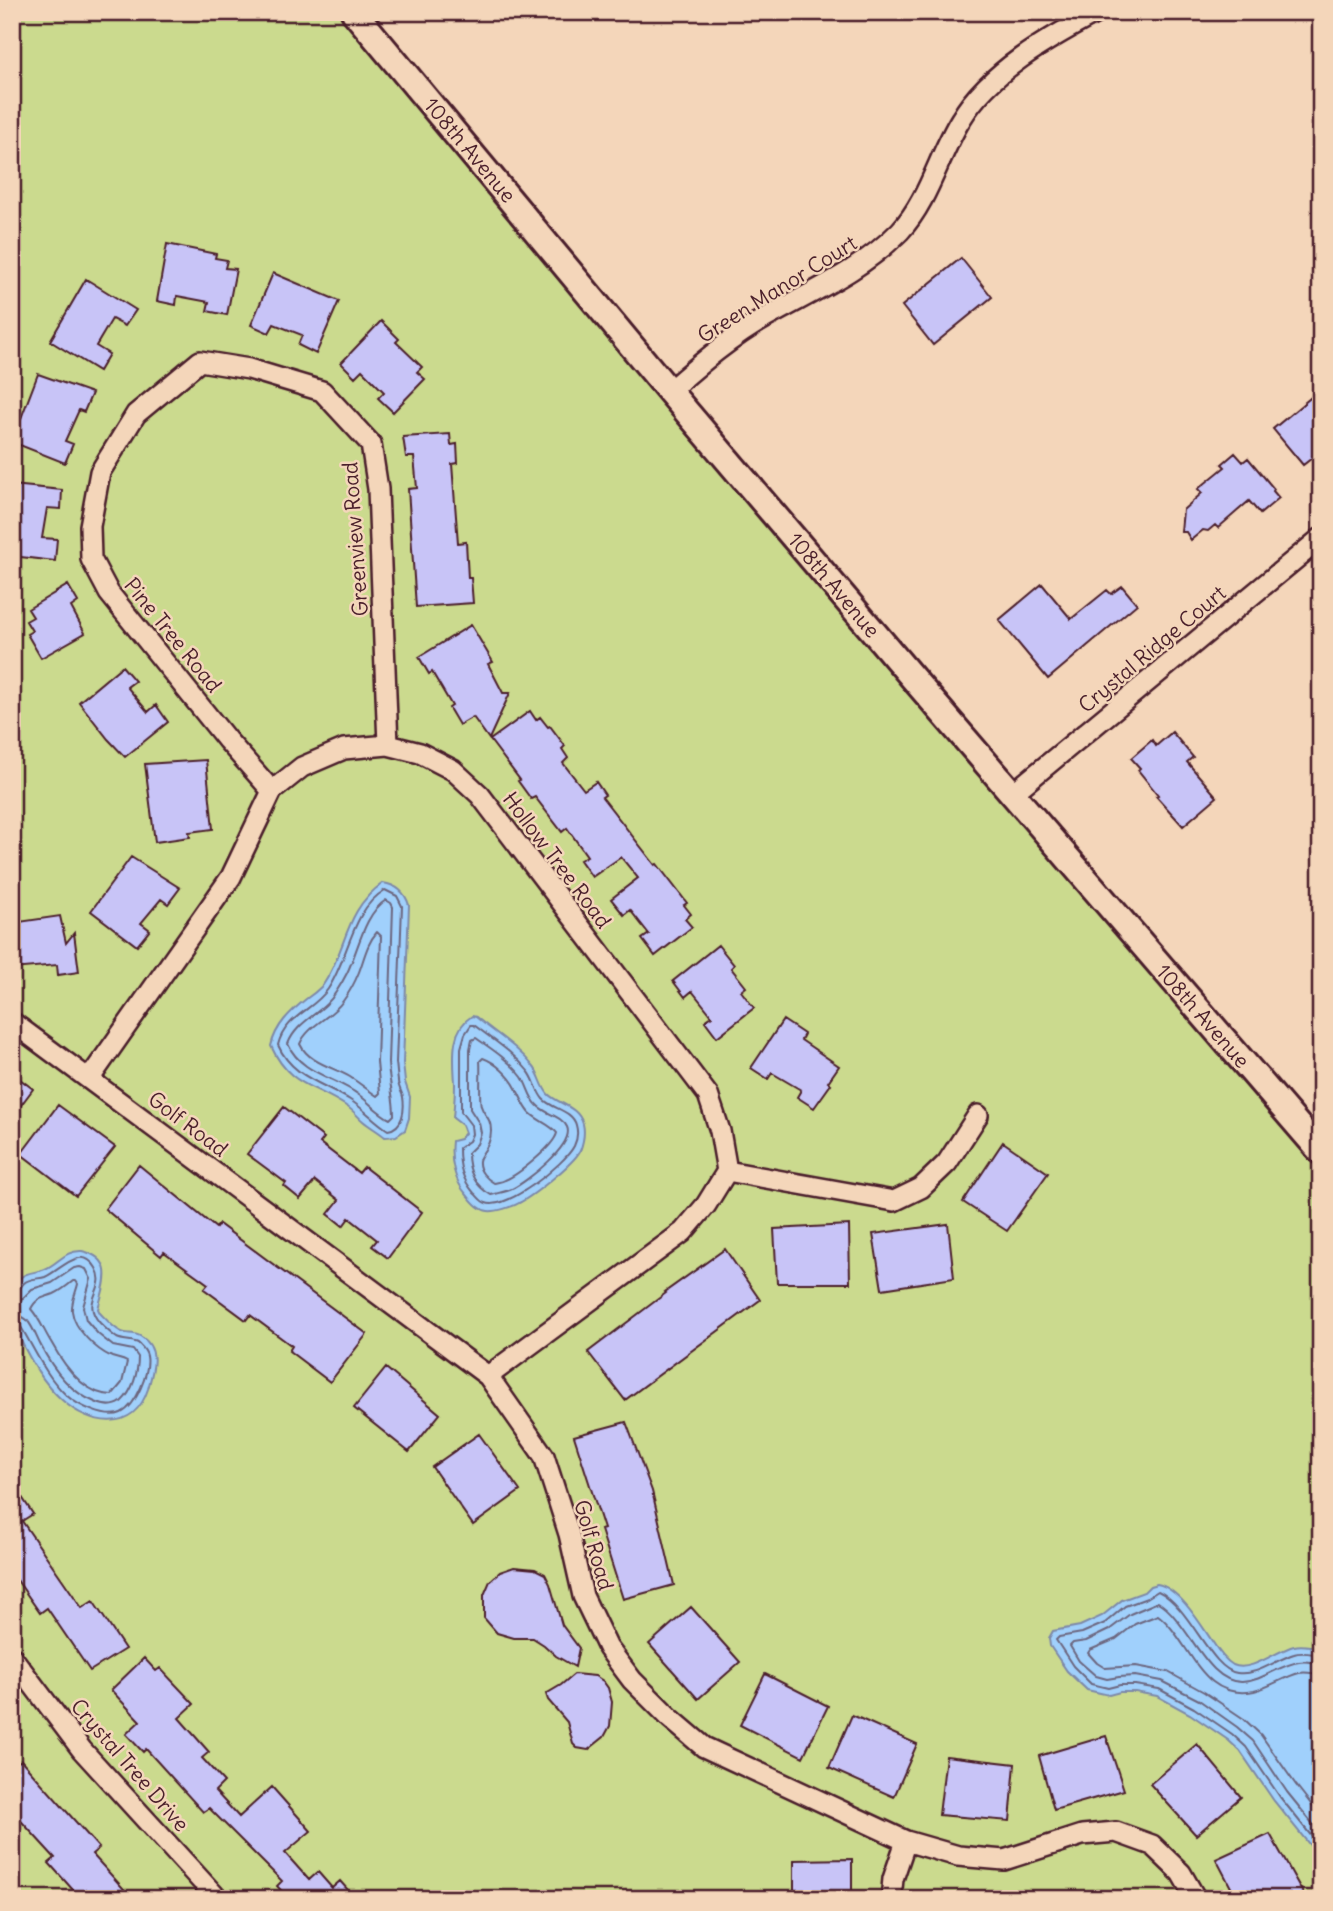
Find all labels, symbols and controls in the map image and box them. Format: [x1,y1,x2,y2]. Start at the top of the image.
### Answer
street label: 108th Avenue [418,92,522,208]
street label: Green Manor Court [692,229,862,349]
street label: Greenview Road [336,461,374,617]
street label: 108th Avenue [782,527,886,643]
street label: Pine Tree Road [118,572,228,698]
street label: Crystal Ridge Court [1073,579,1231,719]
street label: Hollow Tree Road [497,786,617,934]
street label: 108th Avenue [1151,959,1255,1073]
street label: Golf Road [143,1085,233,1163]
street label: Golf Road [568,1497,620,1593]
street label: Crystal Tree Drive [65,1693,195,1837]

